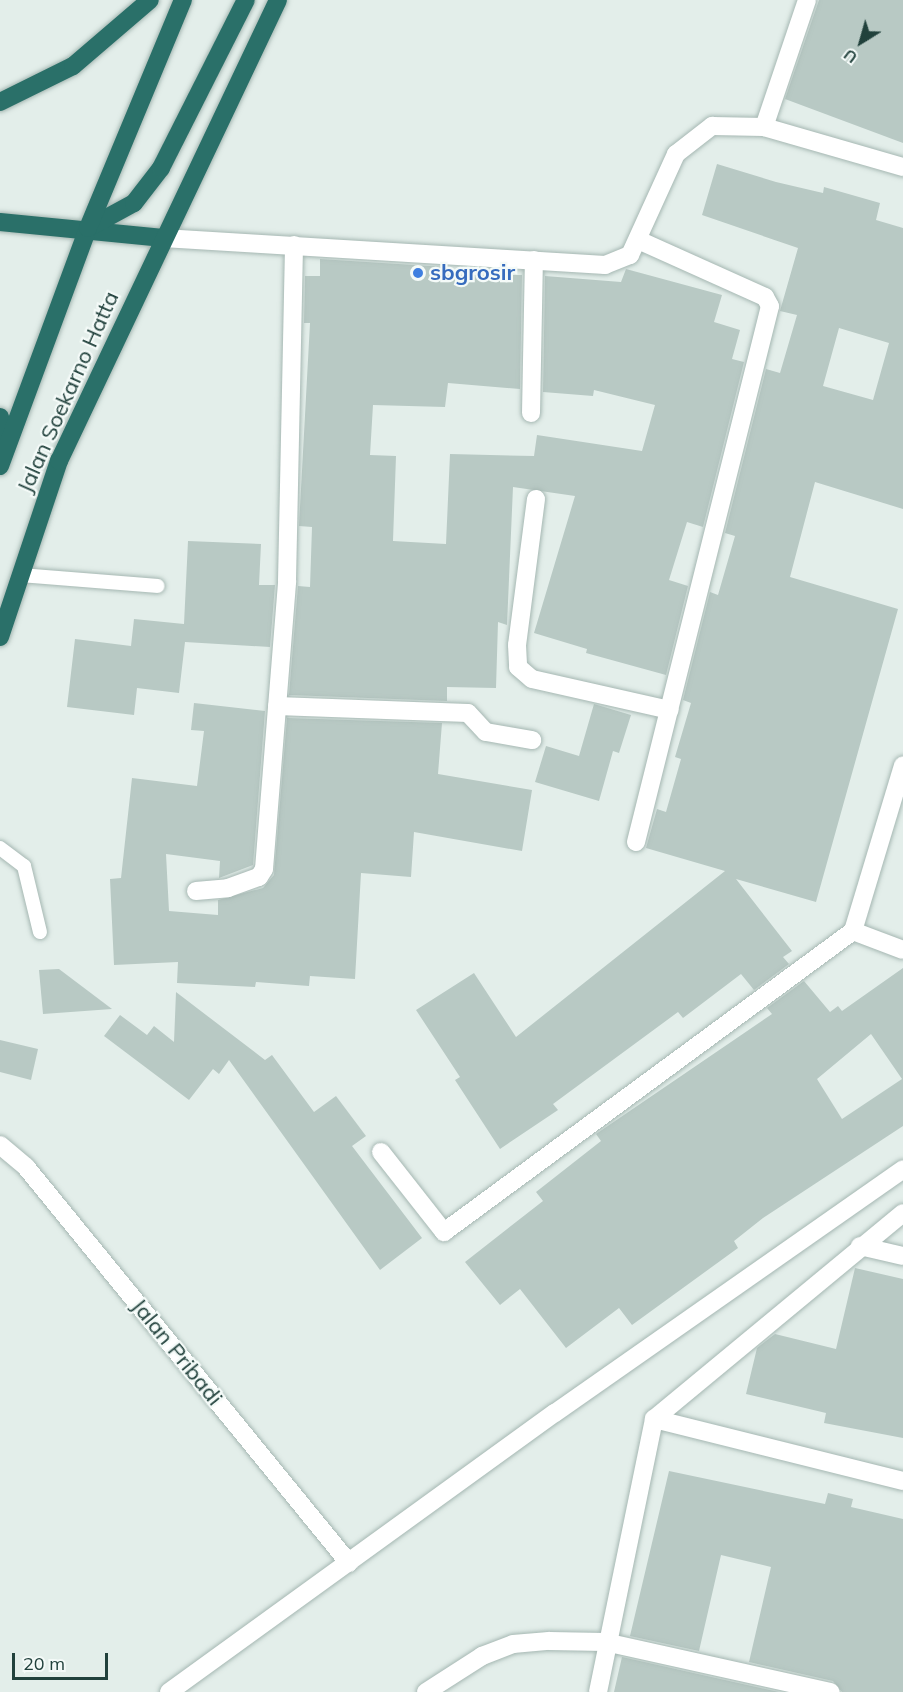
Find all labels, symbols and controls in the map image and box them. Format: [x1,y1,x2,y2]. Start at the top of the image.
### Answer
north arrow [831,12,891,72]
text: U [839,45,861,68]
place label: sbgrosir [430,260,515,286]
marker: sbgrosir [411,266,425,280]
street label: Jalan Soekarno Hatta [12,287,124,497]
street label: Jalan Pribadi [126,1293,228,1411]
scale bar [15,1641,111,1679]
text: 20 m [23,1652,65,1675]

